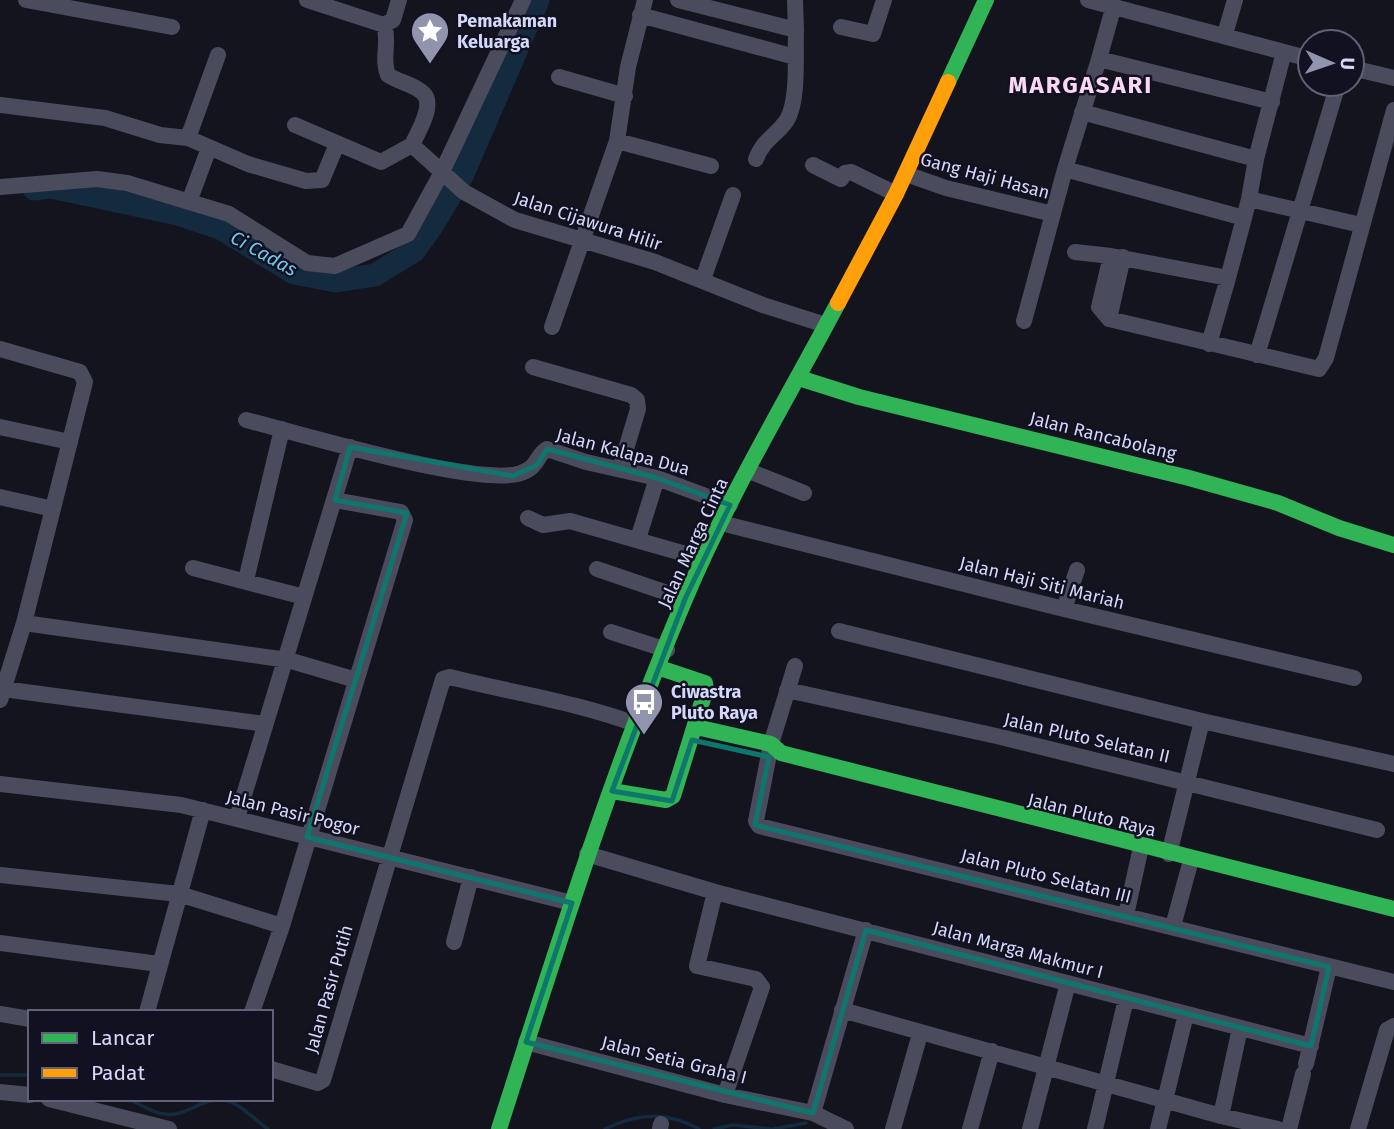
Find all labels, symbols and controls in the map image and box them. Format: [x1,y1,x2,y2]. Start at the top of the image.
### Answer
place icon: Pemakaman Keluarga [409,10,451,65]
place label: Pemakaman Keluarga [457,10,557,53]
north arrow [1296,28,1366,98]
text: U [1336,57,1359,70]
district label: MARGASARI [1009,71,1153,99]
street label: Gang Haji Hasan [918,148,1052,204]
street label: Jalan Cijawura Hilir [511,187,665,255]
water label: Ci Cadas [226,226,301,281]
street label: Jalan Rancabolang [1027,407,1179,465]
street label: Jalan Kalapa Dua [554,424,692,480]
street label: Jalan Marga Cinta [653,474,733,612]
street label: Jalan Haji Siti Mariah [957,552,1127,614]
bus stop icon: Ciwastra Pluto Raya [623,681,665,736]
place label: Ciwastra Pluto Raya [671,681,758,724]
street label: Jalan Pluto Selatan II [1002,708,1172,768]
street label: Jalan Pasir Pogor [224,786,362,840]
street label: Jalan Pluto Raya [1026,788,1158,842]
street label: Jalan Pluto Selatan III [958,844,1134,908]
street label: Jalan Marga Makmur I [930,917,1106,983]
street label: Jalan Pasir Putih [300,922,358,1056]
legend [28,1010,273,1101]
text: Lancar [91,1025,154,1051]
street label: Jalan Setia Graha I [599,1031,749,1089]
text: Padat [91,1060,145,1086]

